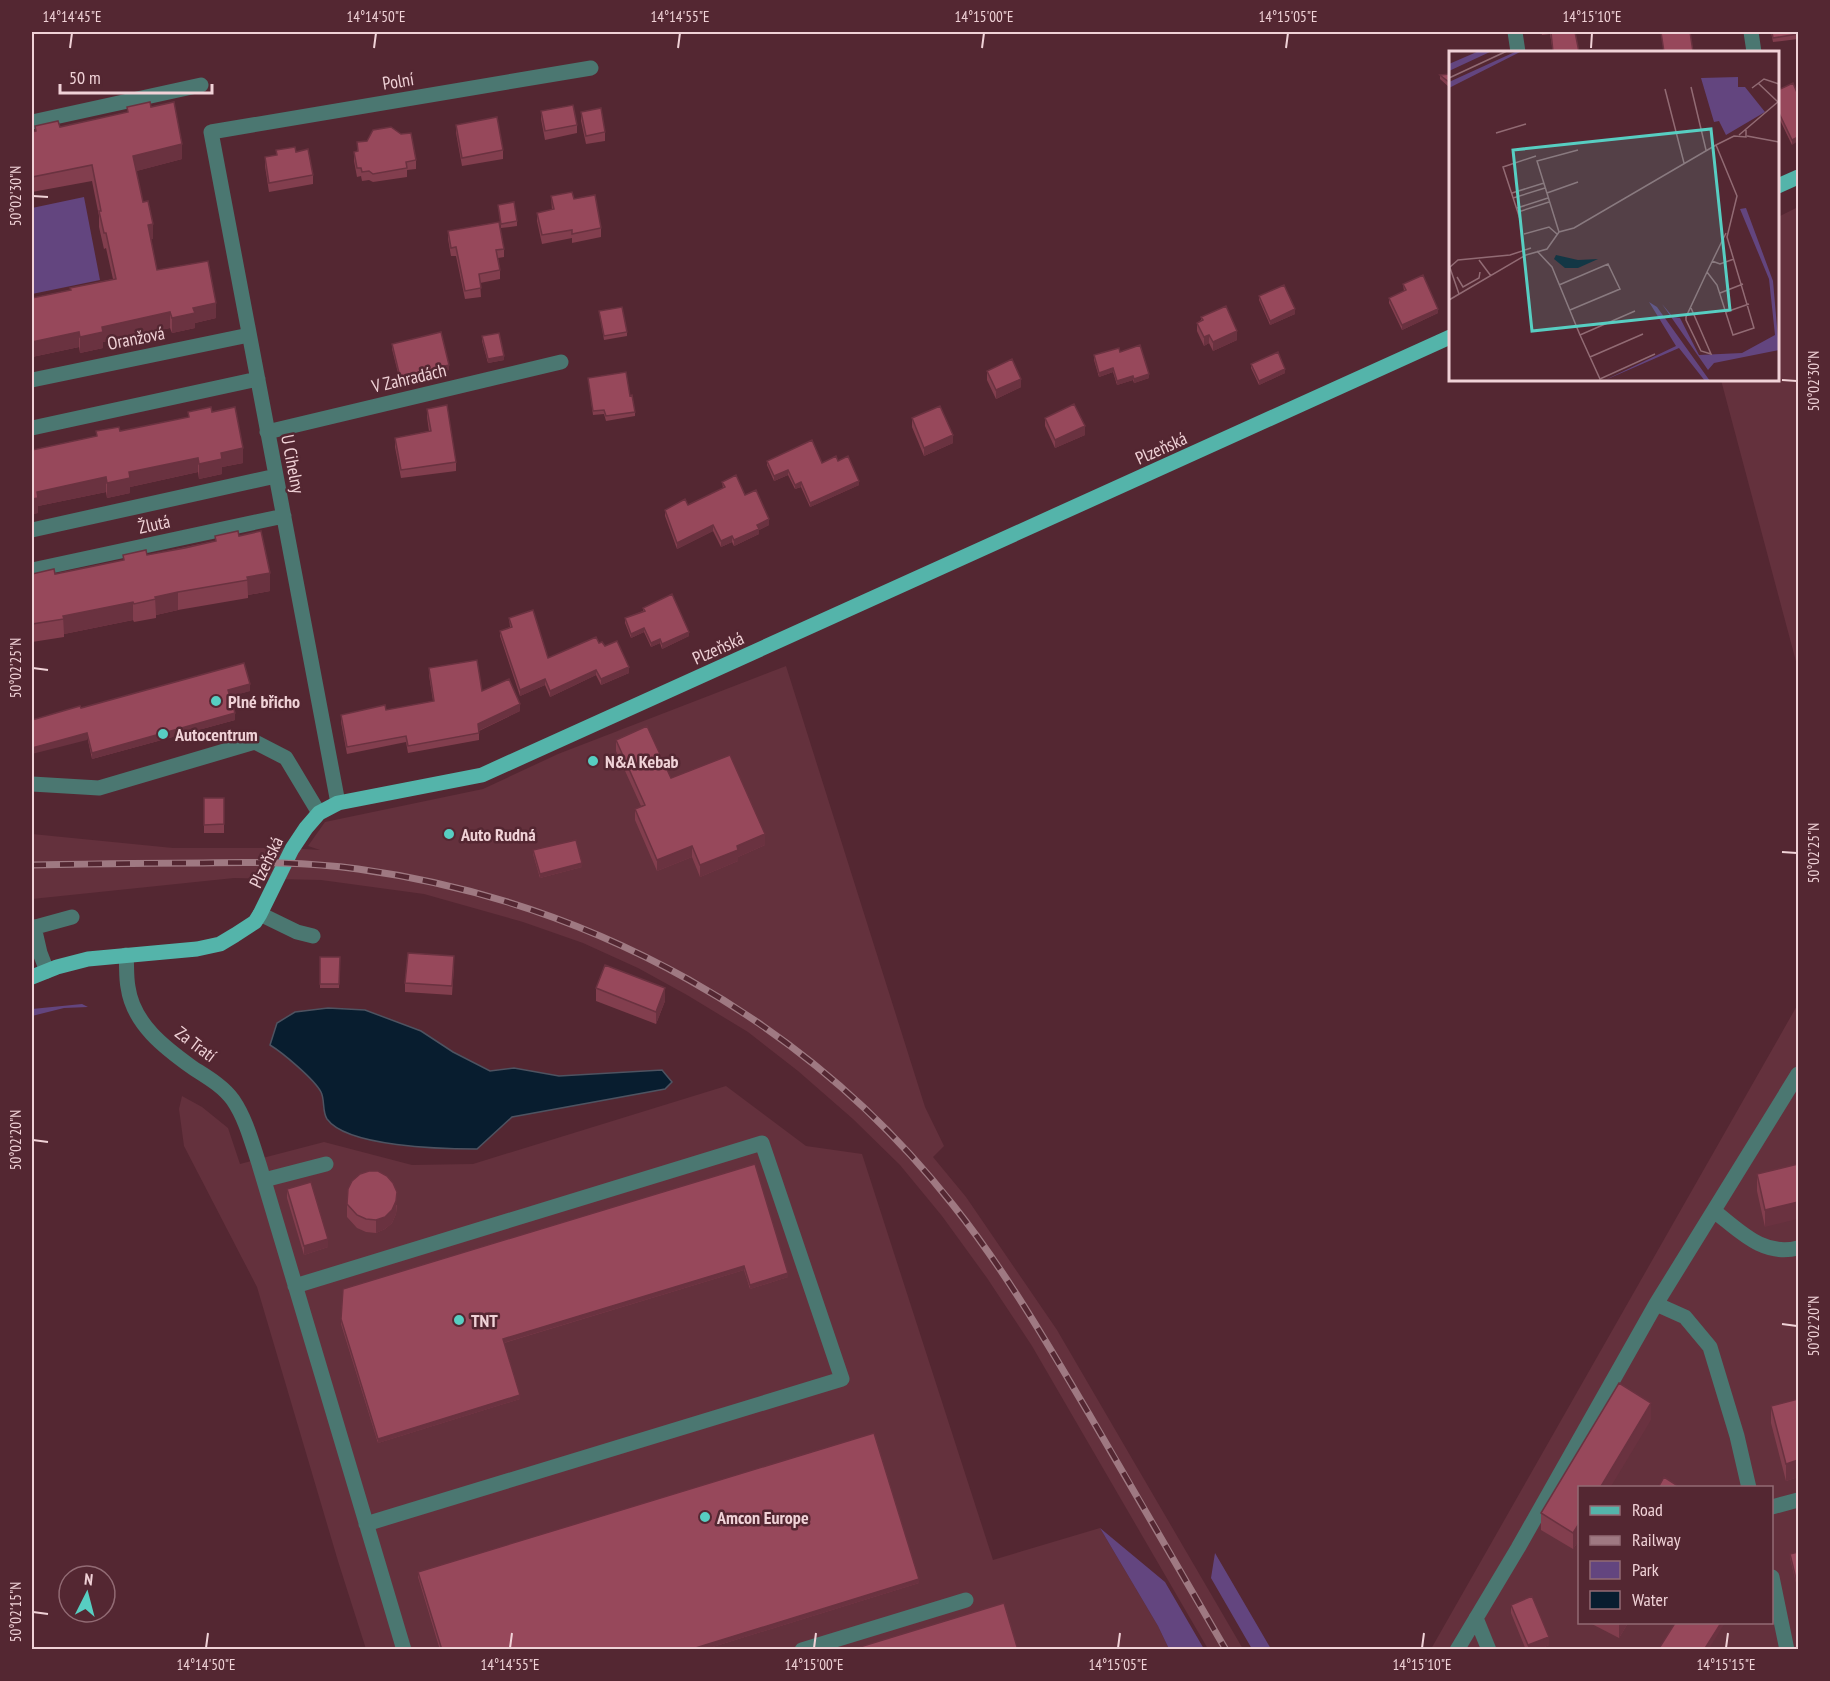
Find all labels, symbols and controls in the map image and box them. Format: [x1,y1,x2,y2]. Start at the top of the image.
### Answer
text: 14°14'45"E [42,7,102,26]
text: 14°14'50"E [346,7,406,26]
text: 14°14'55"E [650,7,710,26]
text: 14°15'00"E [954,7,1014,26]
text: 14°15'05"E [1258,7,1318,26]
text: 14°15'10"E [1562,7,1622,26]
inset map [1449,51,1779,381]
scale bar [60,57,212,95]
text: 50 m [69,66,101,89]
street label: Polní [381,67,415,95]
text: 50°02'30"N [6,166,25,226]
street label: Oranžová [105,321,167,355]
text: 50°02'30"N [1804,351,1823,411]
street label: V Zahradách [369,358,448,398]
street label: Plzeňská [1132,426,1190,470]
street label: U Cihelny [276,433,310,496]
street label: Žlutá [136,509,172,539]
street label: Plzeňská [689,626,747,670]
text: 50°02'25"N [6,638,25,698]
place label: Plné břicho [228,690,300,713]
marker: Plné břicho [209,694,223,708]
place label: Autocentrum [174,723,258,746]
marker: Autocentrum [156,727,170,741]
place label: N&A Kebab [605,750,679,773]
marker: N&A Kebab [586,754,600,768]
place label: Auto Rudná [460,823,536,846]
text: 50°02'25"N [1804,823,1823,883]
marker: Auto Rudná [442,827,456,841]
street label: Plzeňská [244,833,288,891]
street label: Za Tratí [171,1021,221,1067]
text: 50°02'20"N [6,1110,25,1170]
text: 50°02'20"N [1804,1296,1823,1356]
place label: TNT [471,1309,498,1332]
marker: TNT [452,1313,466,1327]
legend [1578,1486,1773,1624]
text: Road [1632,1498,1663,1521]
place label: Amcon Europe [716,1506,809,1529]
marker: Amcon Europe [698,1510,712,1524]
text: Railway [1632,1528,1681,1551]
text: Park [1632,1558,1659,1581]
north arrow [57,1564,117,1624]
text: N [83,1569,94,1589]
text: 50°02'15"N [6,1582,25,1642]
text: Water [1632,1588,1668,1611]
text: 14°14'50"E [176,1655,236,1674]
text: 14°14'55"E [480,1655,540,1674]
text: 14°15'00"E [784,1655,844,1674]
text: 14°15'05"E [1088,1655,1148,1674]
text: 14°15'10"E [1392,1655,1452,1674]
text: 14°15'15"E [1696,1655,1756,1674]

